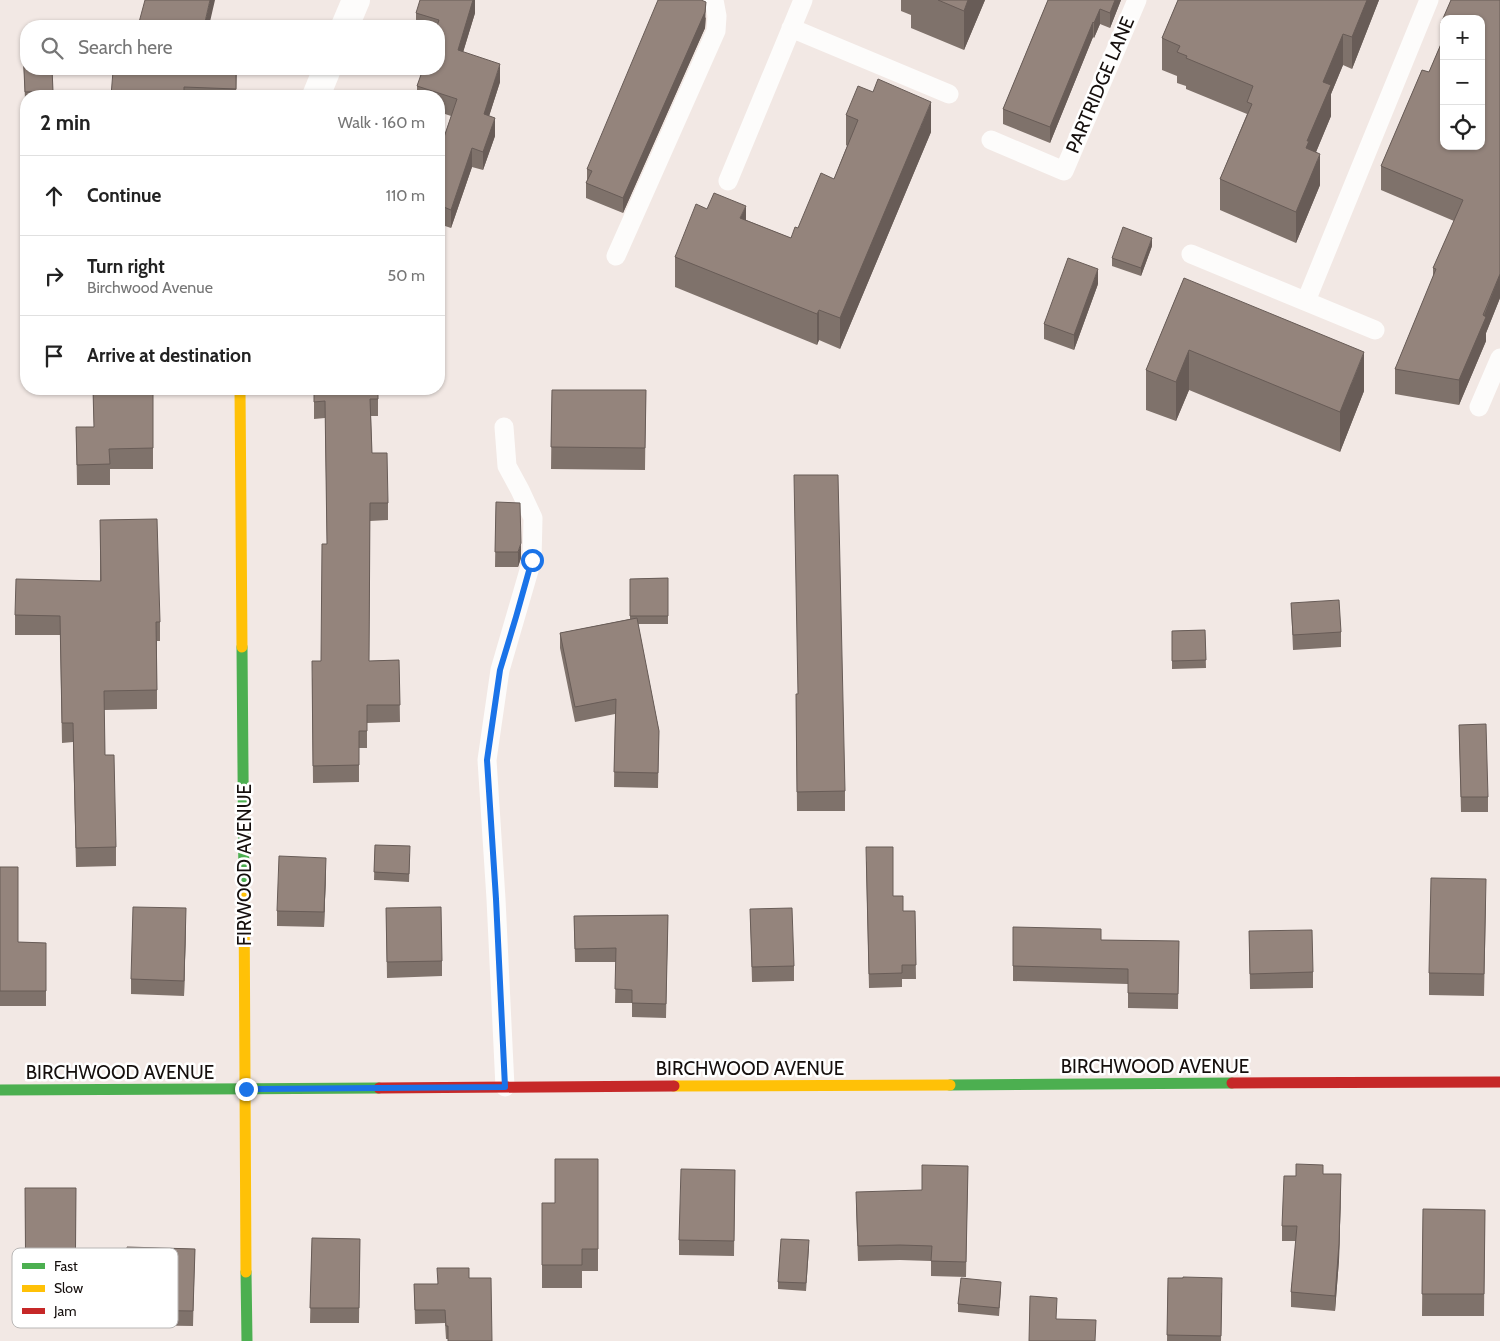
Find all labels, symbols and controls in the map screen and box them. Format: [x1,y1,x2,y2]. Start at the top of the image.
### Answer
street label: PARTRIDGE LANE [1061,13,1139,157]
map controls [1440,15,1485,150]
button: + [1440,15,1485,60]
search box [20,20,445,75]
icon: search [38,34,66,62]
text: Search here [78,36,172,59]
button: − [1440,60,1485,105]
button: locate [1440,105,1485,150]
text: 2 min [40,110,91,135]
text: Walk · 160 m [338,113,425,132]
icon: ahead [40,182,68,210]
text: Continue [87,184,161,207]
text: 110 m [386,186,425,205]
text: Turn right [87,255,165,278]
icon: right [40,262,68,290]
text: 50 m [388,266,425,285]
text: Birchwood Avenue [87,278,213,297]
icon: arrive [40,342,68,370]
text: Arrive at destination [87,344,251,367]
route start [521,549,544,572]
street label: FIRWOOD AVENUE [233,784,256,946]
street label: BIRCHWOOD AVENUE [1061,1055,1249,1078]
street label: BIRCHWOOD AVENUE [656,1057,844,1080]
street label: BIRCHWOOD AVENUE [26,1061,214,1084]
route end [235,1078,258,1101]
legend [12,1248,178,1328]
text: Fast [54,1257,78,1275]
text: Slow [54,1279,83,1297]
text: Jam [53,1302,76,1320]

